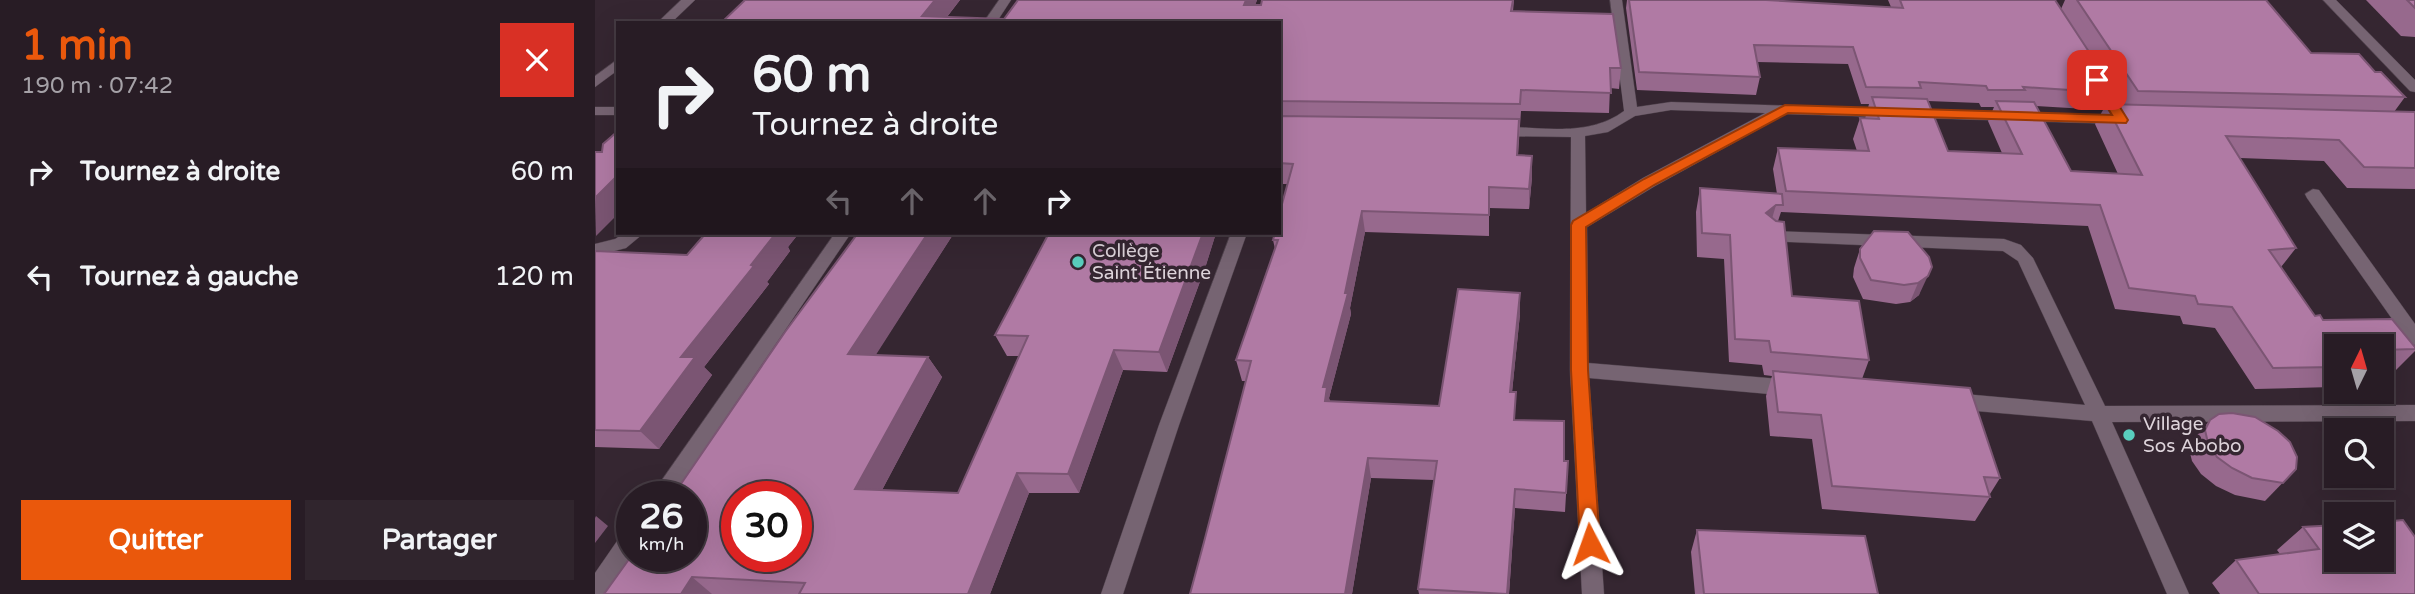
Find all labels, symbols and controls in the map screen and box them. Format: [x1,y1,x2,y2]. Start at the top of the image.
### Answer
text: 1 min [21,20,133,71]
button: close [500,23,574,97]
text: 60 m [752,46,871,105]
icon: right [637,49,728,140]
pin [2067,50,2127,110]
icon: arrive [2078,61,2116,99]
text: 190 m · 07:42 [21,72,173,100]
text: Tournez à droite [752,106,998,144]
icon: right [21,153,59,191]
text: Tournez à droite [80,156,280,187]
text: 60 m [511,156,574,187]
icon: left [820,182,858,220]
icon: ahead [893,182,931,220]
icon: ahead [966,182,1004,220]
icon: right [1039,182,1077,220]
place label: Collège Saint Étienne [1092,240,1211,284]
marker: Collège Saint Étienne [1070,254,1086,270]
icon: left [21,258,59,296]
text: Tournez à gauche [80,261,299,292]
text: 120 m [494,261,574,292]
north arrow [2324,334,2394,404]
map controls [2324,334,2394,572]
place label: Village Sos Abobo [2143,413,2241,457]
button: search [2324,418,2394,488]
marker: Village Sos Abobo [2121,427,2137,443]
speed limit sign: 30 [721,481,812,572]
text: 26 [640,496,683,538]
button: Quitter [21,500,291,580]
button: Partager [305,500,574,580]
button: layers [2324,502,2394,572]
position arrow [1553,507,1627,581]
text: km/h [639,533,684,555]

